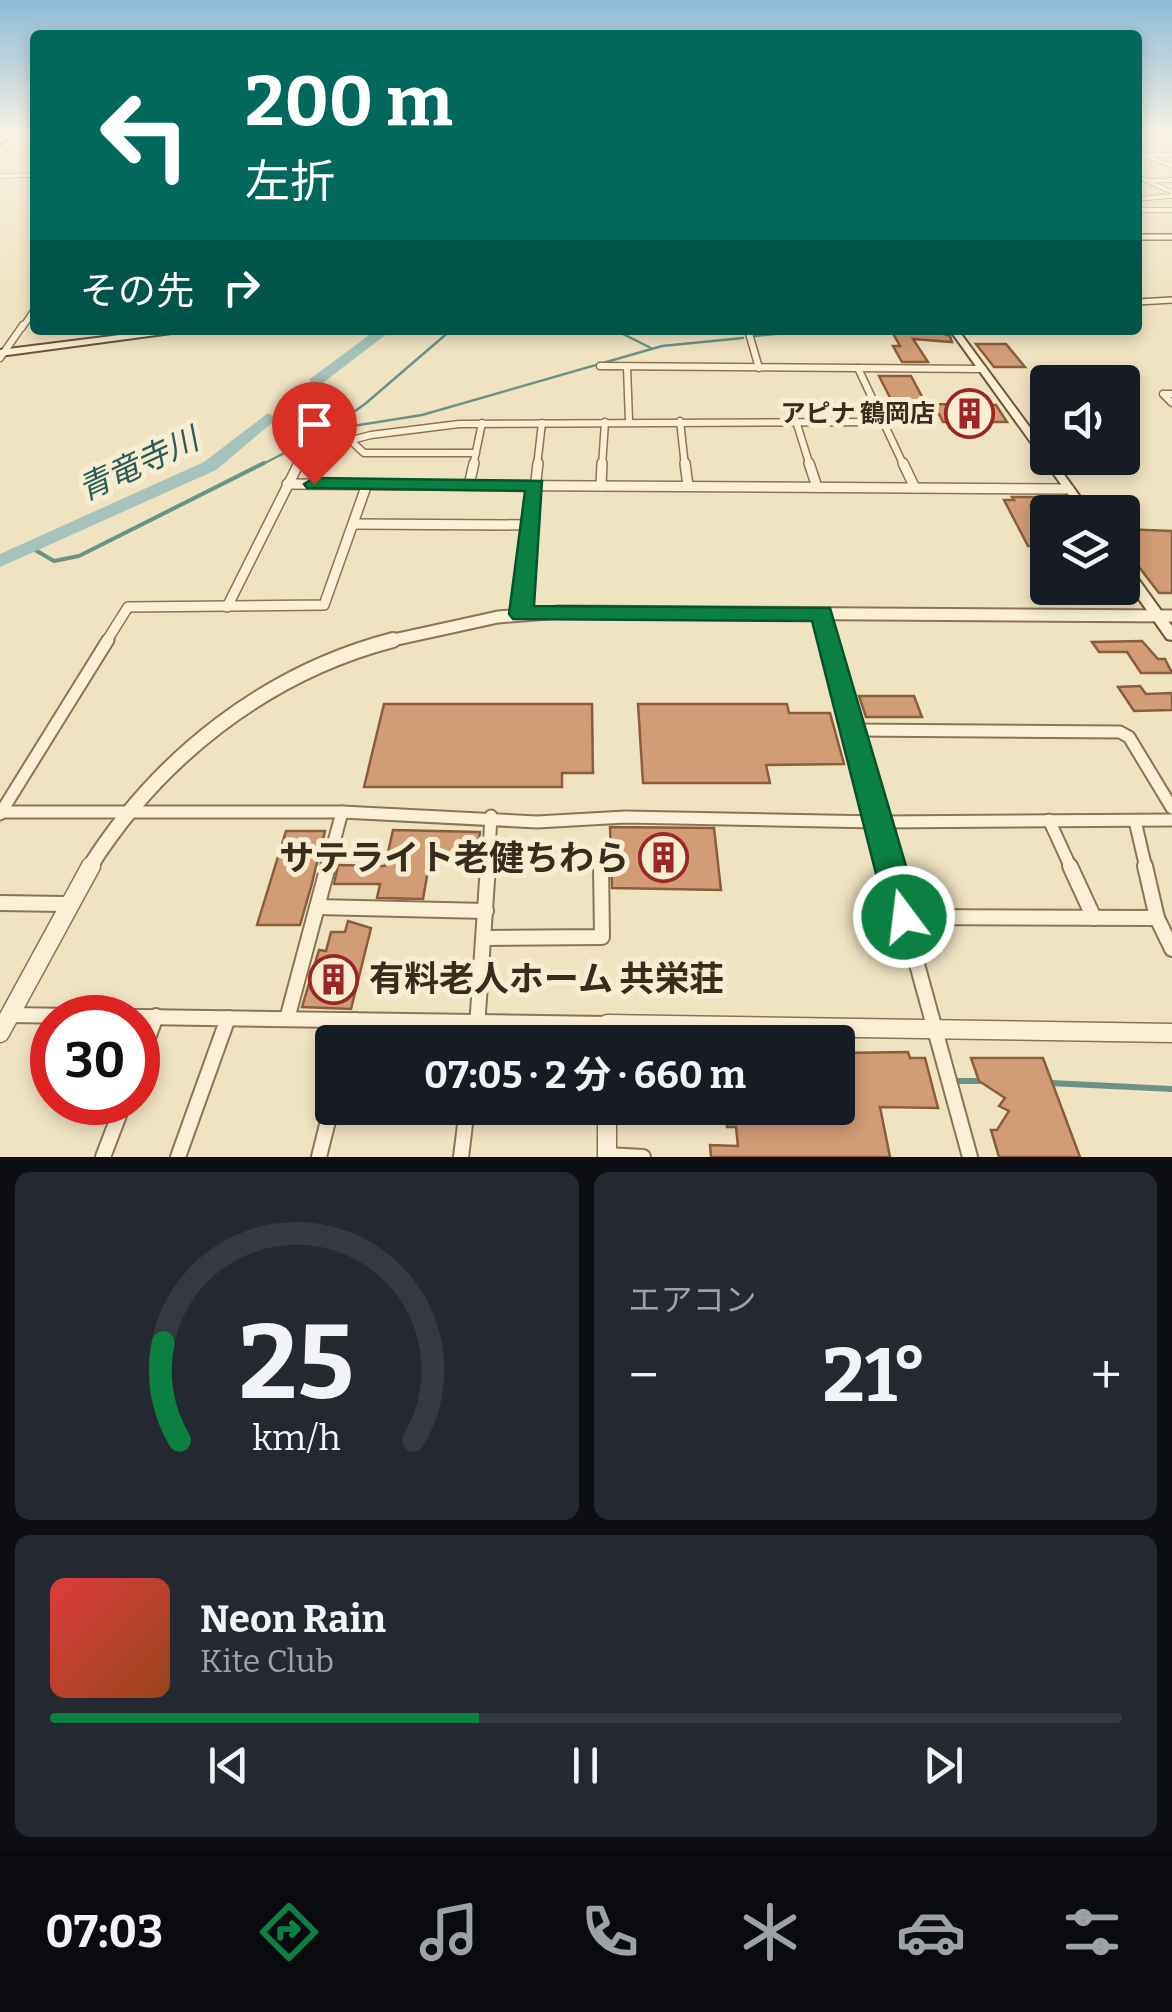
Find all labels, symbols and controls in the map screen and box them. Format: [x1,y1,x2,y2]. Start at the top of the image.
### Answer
text: 200 m [245,60,453,144]
icon: left [80,70,210,200]
text: 左折 [245,155,335,209]
icon: right [214,260,269,315]
text: その先 [80,268,194,314]
map controls [1030,365,1140,605]
button: sound [1030,365,1140,475]
pin [272,382,357,485]
building icon: アピナ 鶴岡店 [944,387,996,439]
icon: arrive [287,397,342,452]
place label: アピナ 鶴岡店 [780,399,935,429]
water label: 青竜寺川 [72,418,207,508]
button: layers [1030,495,1140,605]
building icon: サテライト老健ちわら [638,832,690,884]
place label: サテライト老健ちわら [279,837,629,879]
position arrow [852,865,956,969]
building icon: 有料老人ホーム 共栄荘 [308,953,360,1005]
place label: 有料老人ホーム 共栄荘 [369,958,724,1000]
speed limit sign: 30 [30,995,160,1125]
text: 07:05 · 2 分 · 660 m [424,1052,746,1098]
text: エアコン [629,1281,757,1319]
text: 25 [239,1301,354,1426]
text: 21° [822,1331,927,1421]
text: − [629,1343,659,1409]
text: + [1091,1343,1122,1409]
text: km/h [253,1417,341,1459]
text: Neon Rain [200,1596,386,1642]
text: Kite Club [200,1642,334,1680]
icon: previous [201,1738,256,1793]
icon: pause [558,1738,613,1793]
icon: next [916,1738,971,1793]
icon: directions [254,1897,324,1967]
icon: music [414,1897,484,1967]
icon: phone [575,1897,645,1967]
icon: climate [735,1897,805,1967]
icon: car [896,1897,966,1967]
icon: filters [1057,1897,1127,1967]
text: 07:03 [45,1905,163,1959]

